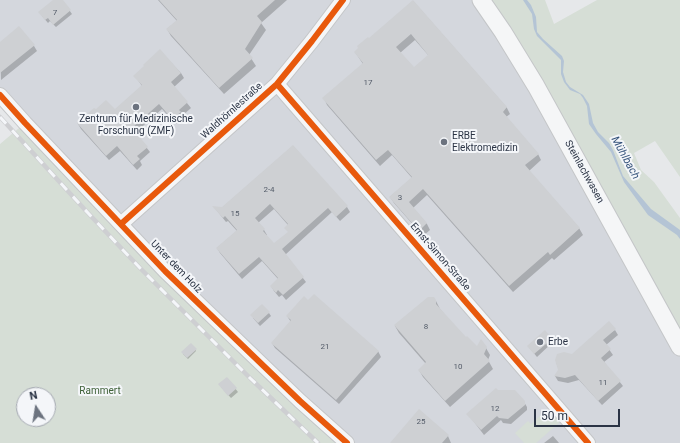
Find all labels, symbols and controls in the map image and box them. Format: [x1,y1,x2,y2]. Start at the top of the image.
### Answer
house number: 7 [53,8,57,18]
house number: 17 [364,78,372,88]
street label: Waldhörnlestraße [199,80,265,142]
marker: Zentrum für Medizinische Forschung (ZMF) [131,102,141,112]
place label: Zentrum für Medizinische Forschung (ZMF) [79,113,193,136]
place label: ERBE Elektromedizin [452,130,518,154]
water label: Mühlbach [608,134,642,182]
marker: ERBE Elektromedizin [439,137,449,147]
street label: Steinlachwasen [562,138,606,206]
house number: 2-4 [263,185,275,195]
house number: 3 [398,193,402,203]
house number: 15 [231,209,239,219]
street label: Ernst-Simon-Straße [407,221,473,293]
street label: Unter dem Holz [148,238,204,296]
house number: 8 [424,322,428,332]
place label: Erbe [548,336,568,348]
marker: Erbe [535,337,545,347]
house number: 21 [321,342,329,352]
house number: 10 [454,362,462,372]
house number: 11 [599,378,607,388]
park label: Rammert [79,385,121,397]
north arrow [16,387,56,427]
text: N [28,389,39,403]
scale bar [536,401,622,427]
house number: 12 [491,404,499,414]
text: 50 m [541,409,568,423]
house number: 25 [417,417,425,427]

